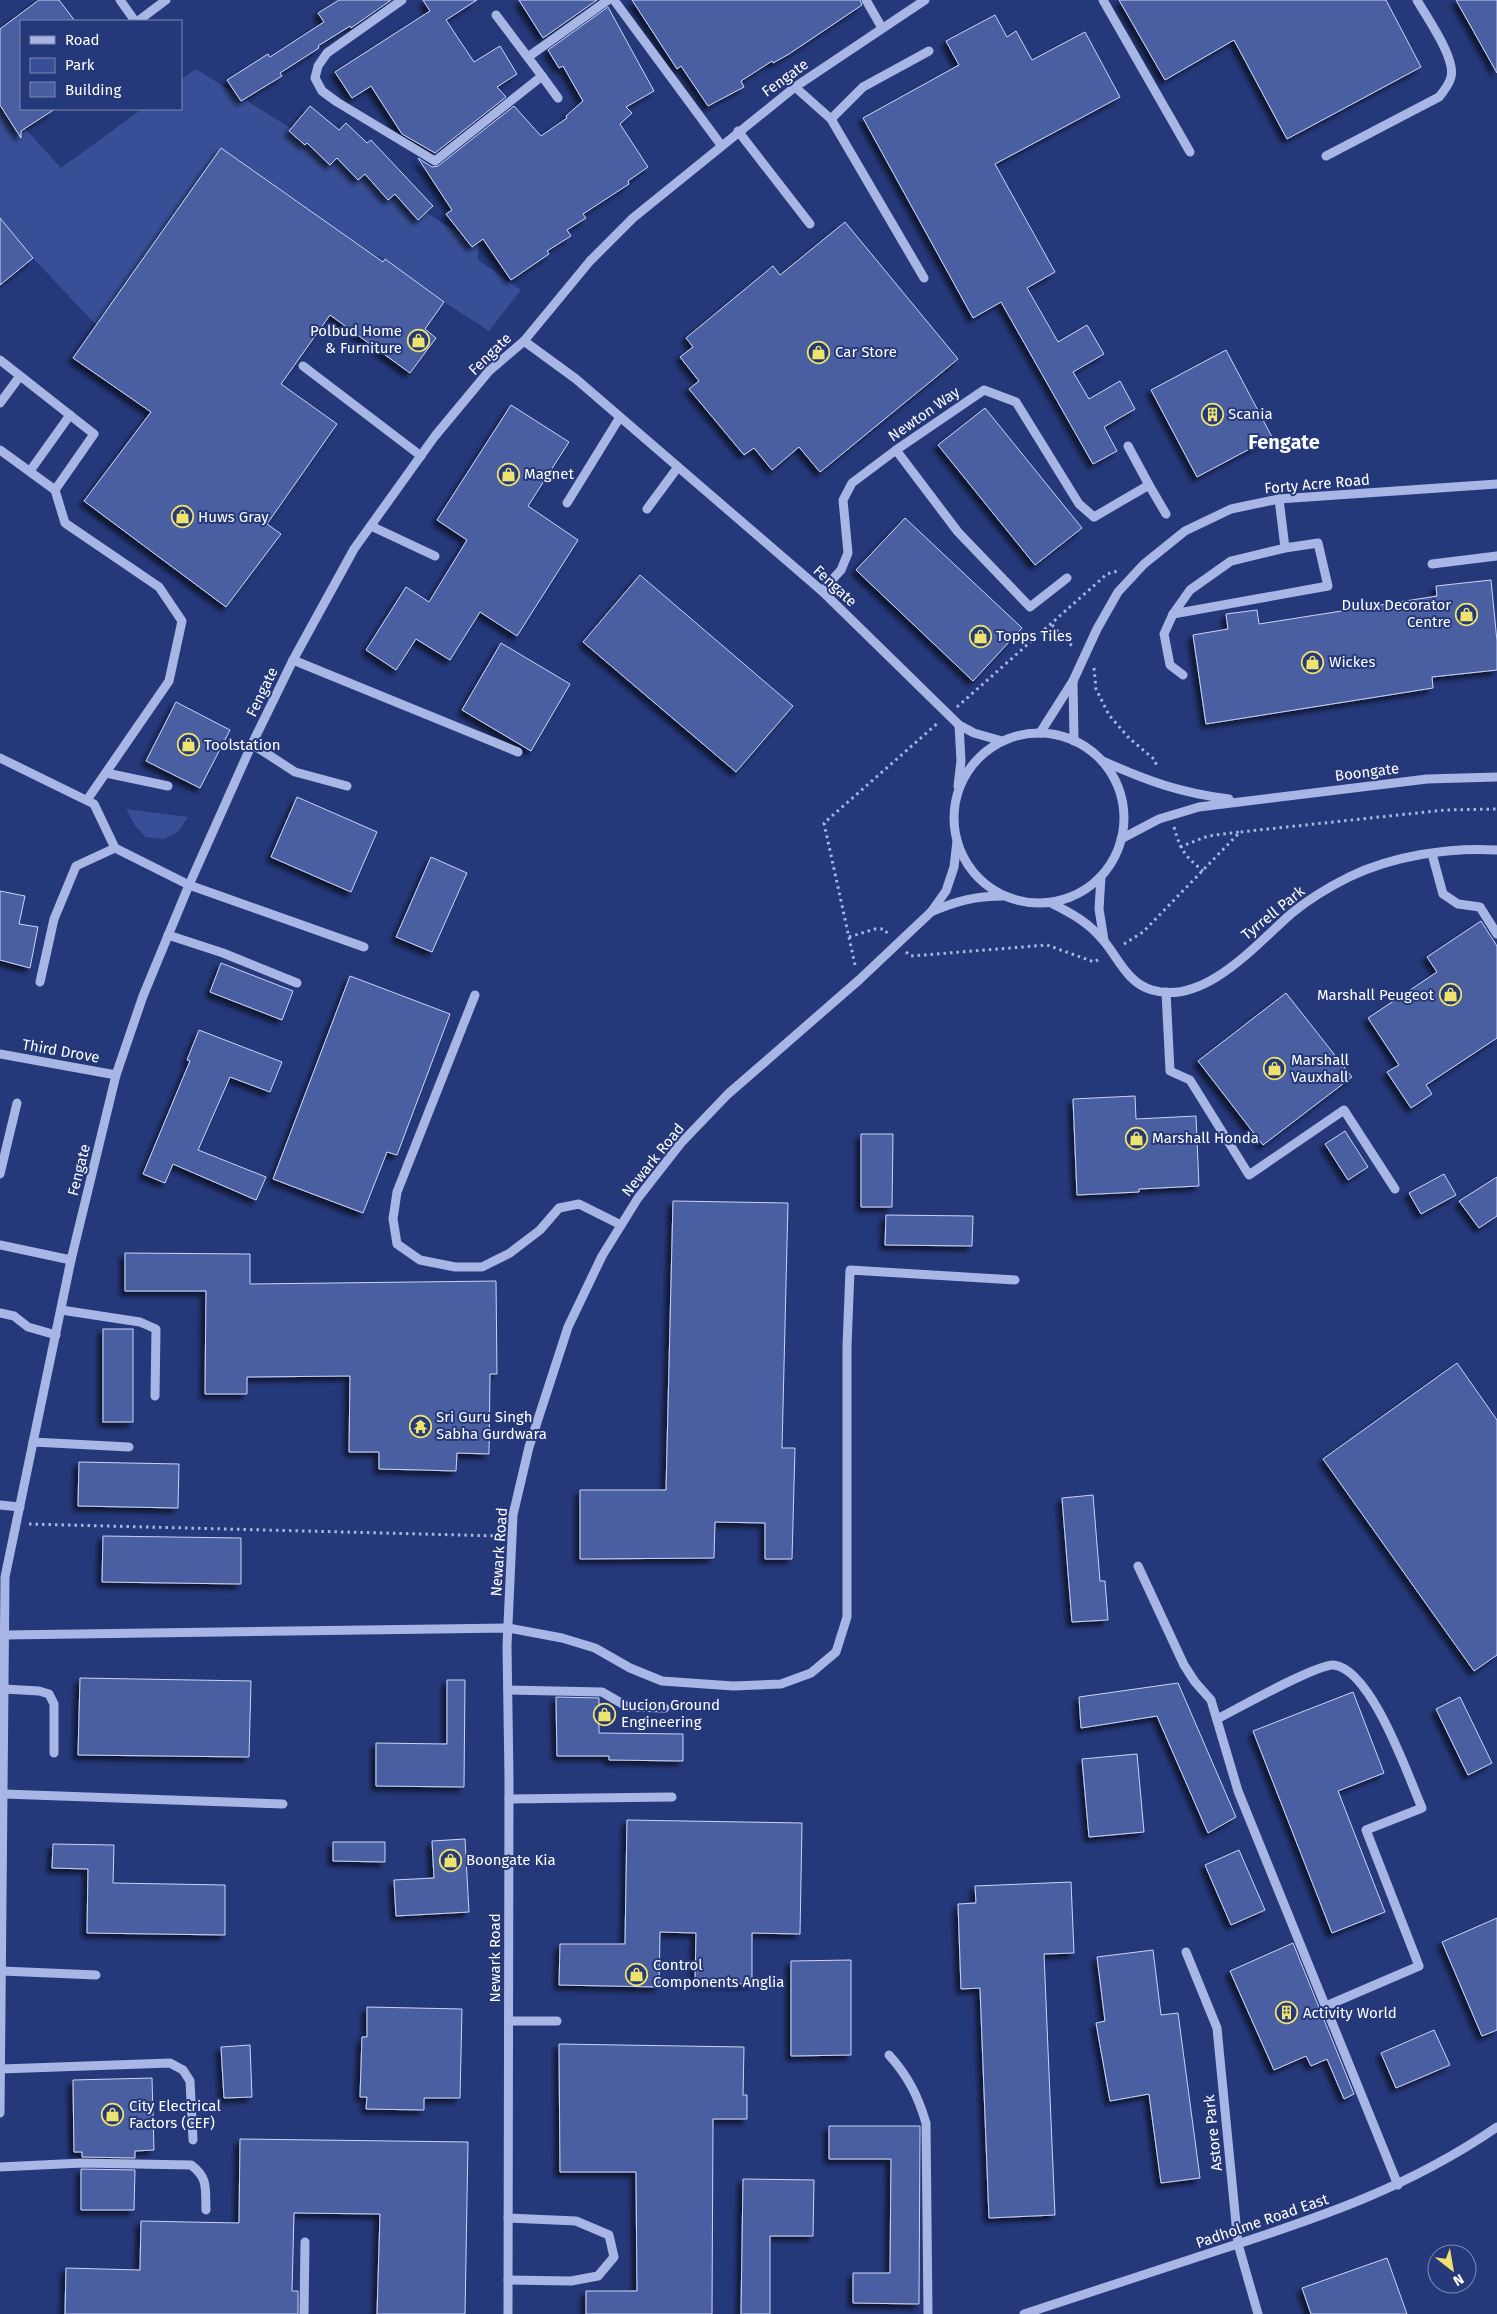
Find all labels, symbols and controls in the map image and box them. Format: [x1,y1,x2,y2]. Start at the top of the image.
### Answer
legend [20,20,182,110]
text: Road [65,31,100,49]
street label: Fengate [758,55,812,101]
text: Park [65,56,95,74]
text: Building [65,81,121,99]
place label: Polbud Home & Furniture [310,322,402,357]
shop icon: Polbud Home & Furniture [406,328,430,352]
street label: Fengate [465,329,515,379]
shop icon: Car Store [807,340,831,364]
place label: Car Store [835,343,897,361]
street label: Newton Way [885,382,964,445]
building icon: Scania [1200,402,1224,426]
place label: Scania [1228,405,1273,423]
district label: Fengate [1248,430,1320,454]
shop icon: Magnet [496,462,520,486]
place label: Magnet [524,465,574,483]
street label: Forty Acre Road [1263,470,1371,498]
shop icon: Huws Gray [170,505,194,529]
place label: Huws Gray [198,508,269,526]
street label: Fengate [810,561,860,611]
place label: Dulux Decorator Centre [1342,596,1451,631]
shop icon: Dulux Decorator Centre [1455,602,1479,626]
shop icon: Topps Tiles [968,624,992,648]
place label: Topps Tiles [996,627,1072,645]
shop icon: Wickes [1301,650,1325,674]
place label: Wickes [1329,653,1376,671]
street label: Fengate [242,664,282,720]
shop icon: Toolstation [176,733,200,757]
place label: Toolstation [204,736,281,754]
street label: Boongate [1334,759,1400,785]
street label: Tyrrell Park [1238,882,1308,944]
shop icon: Marshall Peugeot [1438,983,1462,1007]
place label: Marshall Peugeot [1317,986,1435,1004]
street label: Third Drove [21,1035,101,1067]
place label: Marshall Vauxhall [1291,1051,1350,1086]
shop icon: Marshall Vauxhall [1263,1057,1287,1081]
street label: Newark Road [618,1120,688,1200]
shop icon: Marshall Honda [1124,1126,1148,1150]
place label: Marshall Honda [1152,1129,1259,1147]
street label: Fengate [64,1142,94,1198]
place label: Sri Guru Singh Sabha Gurdwara [436,1408,547,1443]
temple icon: Sri Guru Singh Sabha Gurdwara [408,1414,432,1438]
street label: Newark Road [487,1507,511,1597]
place label: Lucion Ground Engineering [621,1696,720,1731]
shop icon: Lucion Ground Engineering [593,1702,617,1726]
shop icon: Boongate Kia [438,1848,462,1872]
place label: Boongate Kia [466,1851,556,1869]
street label: Newark Road [486,1913,504,2003]
place label: Control Components Anglia [653,1956,785,1991]
shop icon: Control Components Anglia [625,1962,649,1986]
building icon: Activity World [1275,2001,1299,2025]
place label: Activity World [1303,2004,1397,2022]
street label: Astore Park [1200,2094,1226,2172]
place label: City Electrical Factors (CEF) [129,2097,221,2132]
shop icon: City Electrical Factors (CEF) [101,2103,125,2127]
street label: Padholme Road East [1193,2190,1331,2252]
north arrow [1427,2244,1477,2294]
text: N [1450,2270,1467,2289]

